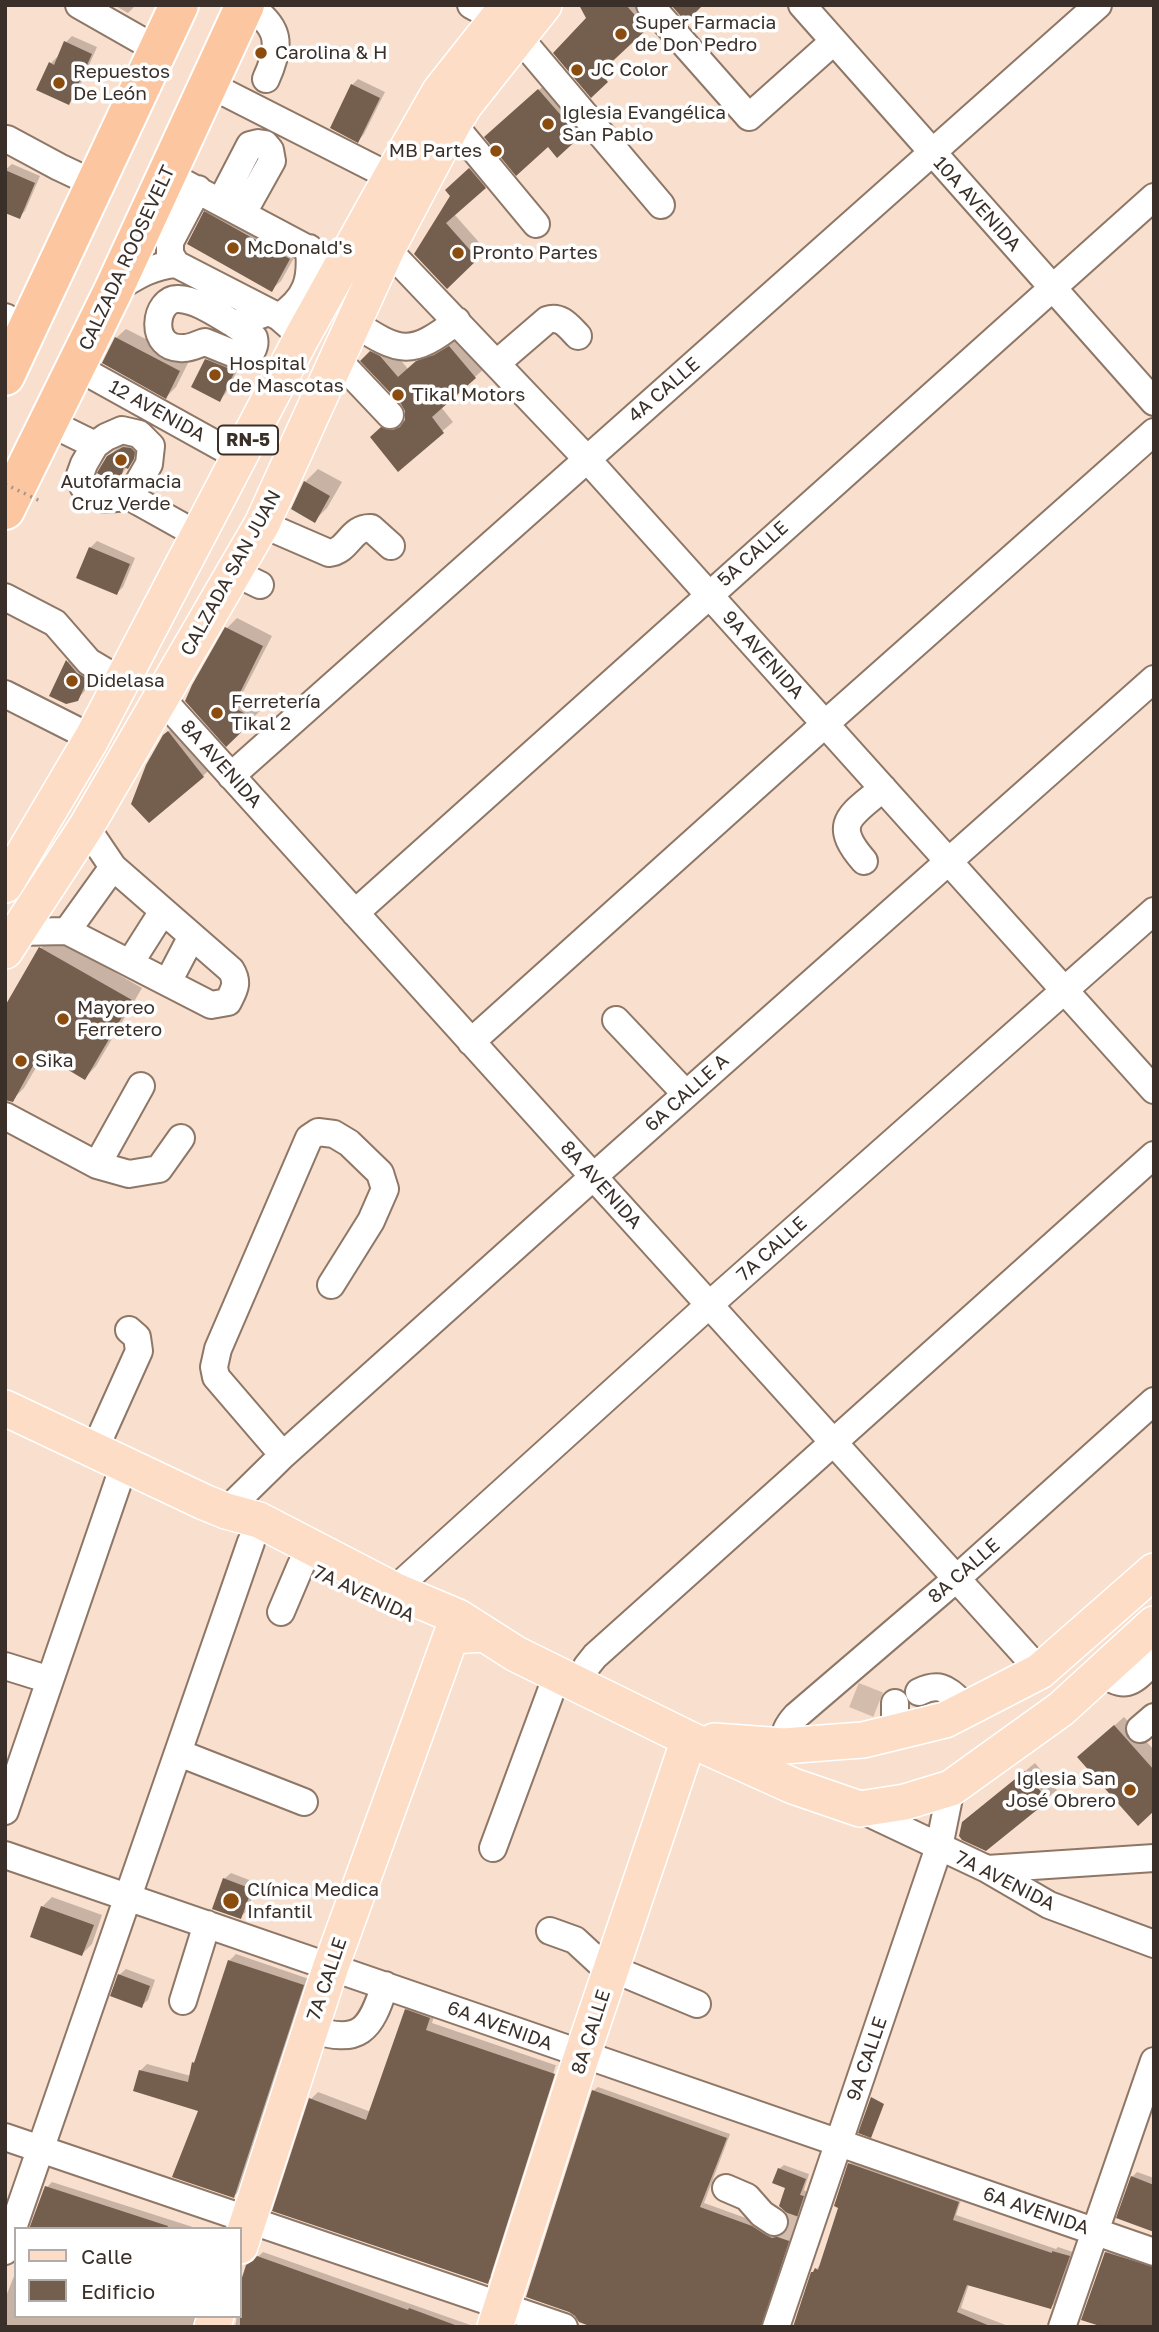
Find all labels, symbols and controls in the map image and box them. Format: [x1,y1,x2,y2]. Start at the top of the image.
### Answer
place label: Super Farmacia de Don Pedro [635,12,776,56]
marker: Super Farmacia de Don Pedro [613,26,629,42]
place label: Carolina & H [275,42,388,64]
marker: Carolina & H [253,45,269,61]
place label: JC Color [591,59,668,81]
place label: Repuestos De León [73,61,170,105]
marker: JC Color [569,62,585,78]
marker: Repuestos De León [51,75,67,91]
place label: Iglesia Evangélica San Pablo [562,102,726,146]
marker: Iglesia Evangélica San Pablo [540,116,556,132]
place label: MB Partes [389,140,482,162]
marker: MB Partes [488,143,504,159]
street label: 10A AVENIDA [928,152,1026,256]
street label: CALZADA ROOSEVELT [74,162,180,354]
place label: McDonald's [247,237,353,259]
marker: McDonald's [225,240,241,256]
place label: Pronto Partes [472,242,598,264]
marker: Pronto Partes [450,245,466,261]
place label: Hospital de Mascotas [229,353,344,397]
street label: 4A CALLE [623,353,705,427]
marker: Hospital de Mascotas [207,367,223,383]
street label: 12 AVENIDA [105,375,209,447]
place label: Tikal Motors [412,384,525,406]
marker: Tikal Motors [390,387,406,403]
road number: RN-5 [218,426,278,454]
marker: Autofarmacia Cruz Verde [113,452,129,468]
place label: Autofarmacia Cruz Verde [60,471,182,515]
street label: CALZADA SAN JUAN [176,486,286,660]
street label: 5A CALLE [713,516,793,592]
street label: 9A AVENIDA [718,606,808,704]
place label: Didelasa [86,670,165,692]
marker: Didelasa [64,673,80,689]
place label: Ferretería Tikal 2 [231,691,321,735]
marker: Ferretería Tikal 2 [209,705,225,721]
street label: 8A AVENIDA [176,715,266,813]
place label: Mayoreo Ferretero [77,997,162,1041]
marker: Mayoreo Ferretero [55,1011,71,1027]
street label: 6A CALLE A [640,1049,734,1137]
place label: Sika [35,1050,74,1072]
marker: Sika [13,1053,29,1069]
street label: 8A AVENIDA [556,1136,646,1234]
street label: 7A CALLE [732,1212,812,1286]
street label: 8A CALLE [923,1534,1005,1608]
street label: 7A AVENIDA [310,1561,418,1627]
place label: Iglesia San José Obrero [1006,1768,1116,1812]
marker: Iglesia San José Obrero [1122,1782,1138,1798]
street label: 7A AVENIDA [951,1846,1059,1916]
place label: Clínica Medica Infantil [247,1879,379,1923]
marker: Clínica Medica Infantil [221,1891,241,1911]
street label: 7A CALLE [302,1935,352,2023]
street label: 8A CALLE [567,1987,615,2077]
street label: 6A AVENIDA [444,1996,556,2056]
street label: 9A CALLE [842,2014,892,2104]
street label: 6A AVENIDA [980,2182,1092,2240]
legend [14,2227,242,2318]
text: Calle [81,2243,133,2269]
text: Edificio [81,2278,155,2304]

